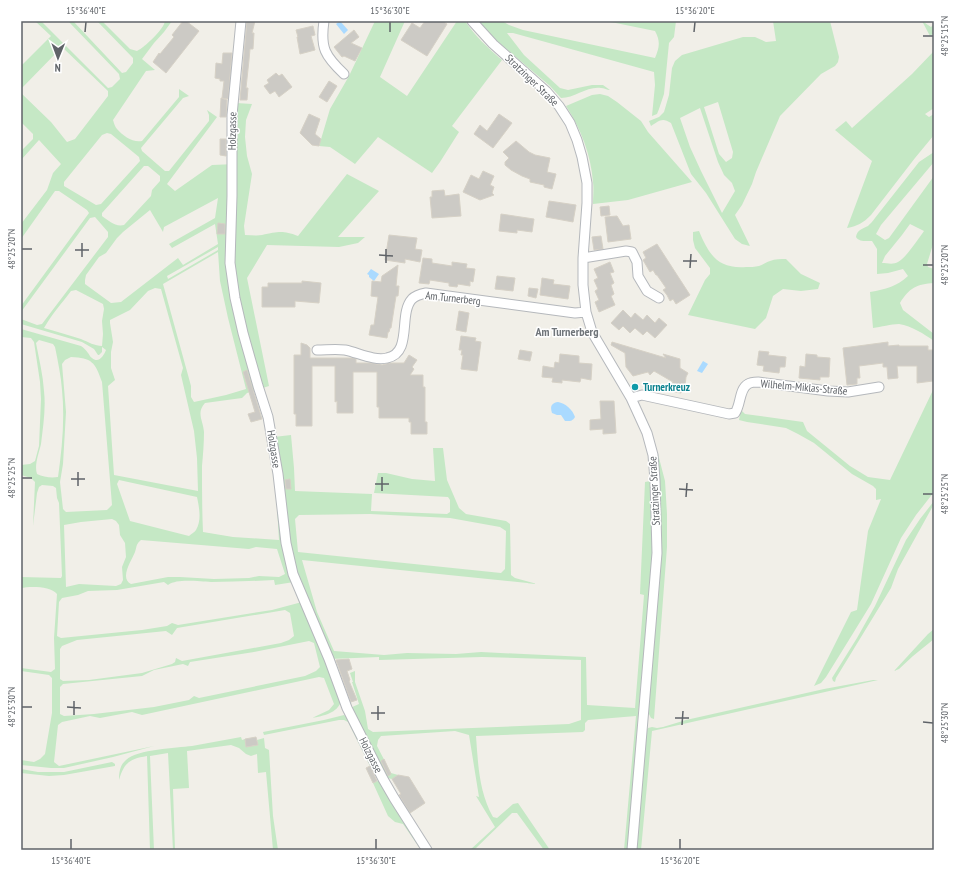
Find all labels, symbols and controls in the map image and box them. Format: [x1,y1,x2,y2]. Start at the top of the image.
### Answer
text: 15°36'40"E [66,4,106,17]
text: 15°36'30"E [370,4,410,17]
text: 15°36'20"E [675,4,715,17]
text: 48°25'15"N [938,16,951,56]
north arrow [38,38,78,78]
street label: Stratzinger Straße [502,51,562,109]
text: N [55,61,61,75]
street label: Holzgasse [225,111,239,150]
text: 48°25'20"N [5,229,18,269]
text: 48°25'20"N [938,245,951,285]
street label: Am Turnerberg [425,288,482,308]
district label: Am Turnerberg [535,324,598,339]
street label: Wilhelm-Miklas-Straße [760,376,849,398]
place label: Turnerkreuz [643,380,690,394]
marker: Turnerkreuz [630,382,640,392]
street label: Holzgasse [264,429,284,469]
street label: Stratzinger Straße [645,456,663,526]
text: 48°25'25"N [5,458,18,498]
text: 48°25'25"N [938,474,951,514]
text: 48°25'30"N [5,687,18,727]
text: 48°25'30"N [938,703,951,743]
street label: Holzgasse [356,735,386,776]
text: 15°36'40"E [51,854,91,867]
text: 15°36'30"E [356,854,396,867]
text: 15°36'20"E [660,854,700,867]

